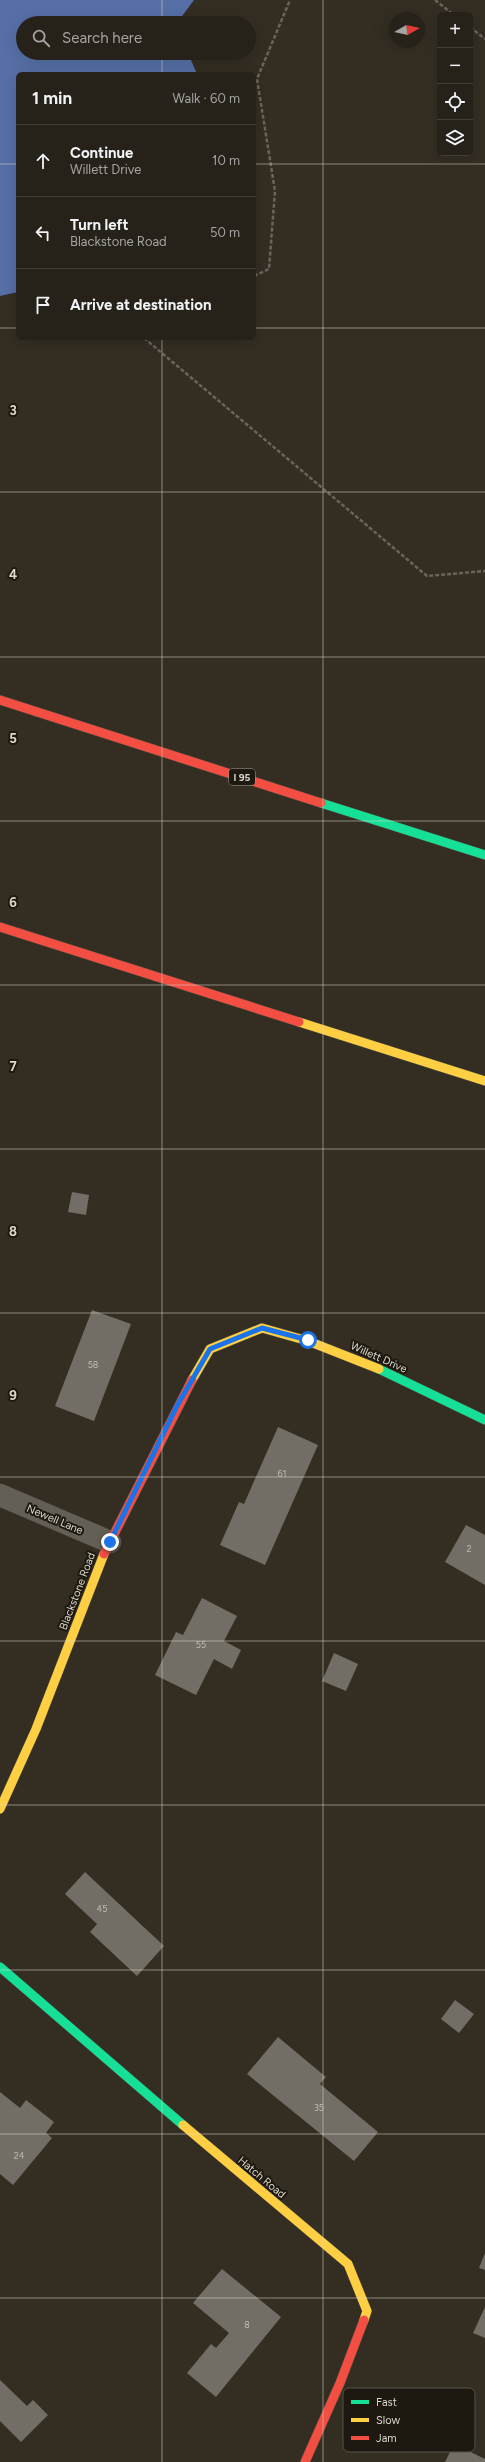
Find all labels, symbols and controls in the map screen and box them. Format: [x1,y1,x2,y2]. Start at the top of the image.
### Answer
north arrow [389,12,425,48]
map controls [437,12,473,156]
button: + [437,12,473,48]
search box [16,16,256,60]
icon: search [30,27,52,49]
text: Search here [62,29,142,47]
button: − [437,48,473,84]
button: locate [437,84,473,120]
text: 1 min [32,88,72,108]
text: Walk · 60 m [173,91,240,106]
button: layers [437,120,473,156]
text: Continue [70,144,133,162]
icon: ahead [32,150,54,172]
text: 10 m [212,153,240,168]
text: Willett Drive [70,162,141,177]
text: Turn left [70,216,128,234]
icon: left [32,222,54,244]
text: 50 m [210,225,240,240]
text: Blackstone Road [70,234,167,249]
icon: arrive [32,294,54,316]
text: Arrive at destination [70,296,211,314]
text: 3 [9,403,17,418]
text: 4 [9,567,17,582]
text: 5 [9,731,17,746]
road number: I 95 [229,769,255,785]
text: 6 [9,895,17,910]
text: 7 [9,1059,17,1074]
text: 8 [9,1224,17,1239]
route start [299,1331,317,1349]
street label: Willett Drive [349,1339,409,1376]
house number: 58 [88,1359,99,1370]
text: 9 [9,1388,17,1403]
house number: 61 [278,1468,286,1479]
street label: Newell Lane [25,1502,85,1537]
route end [101,1533,119,1551]
house number: 2 [466,1543,472,1554]
street label: Blackstone Road [57,1551,98,1632]
house number: 55 [196,1639,206,1650]
house number: 45 [97,1903,107,1914]
house number: 35 [314,2102,324,2113]
house number: 24 [14,2150,25,2161]
street label: Hatch Road [235,2154,288,2201]
house number: 8 [244,2319,250,2330]
legend [343,2388,475,2452]
text: Fast [376,2396,397,2409]
text: Slow [376,2414,400,2427]
text: Jam [376,2432,397,2445]

